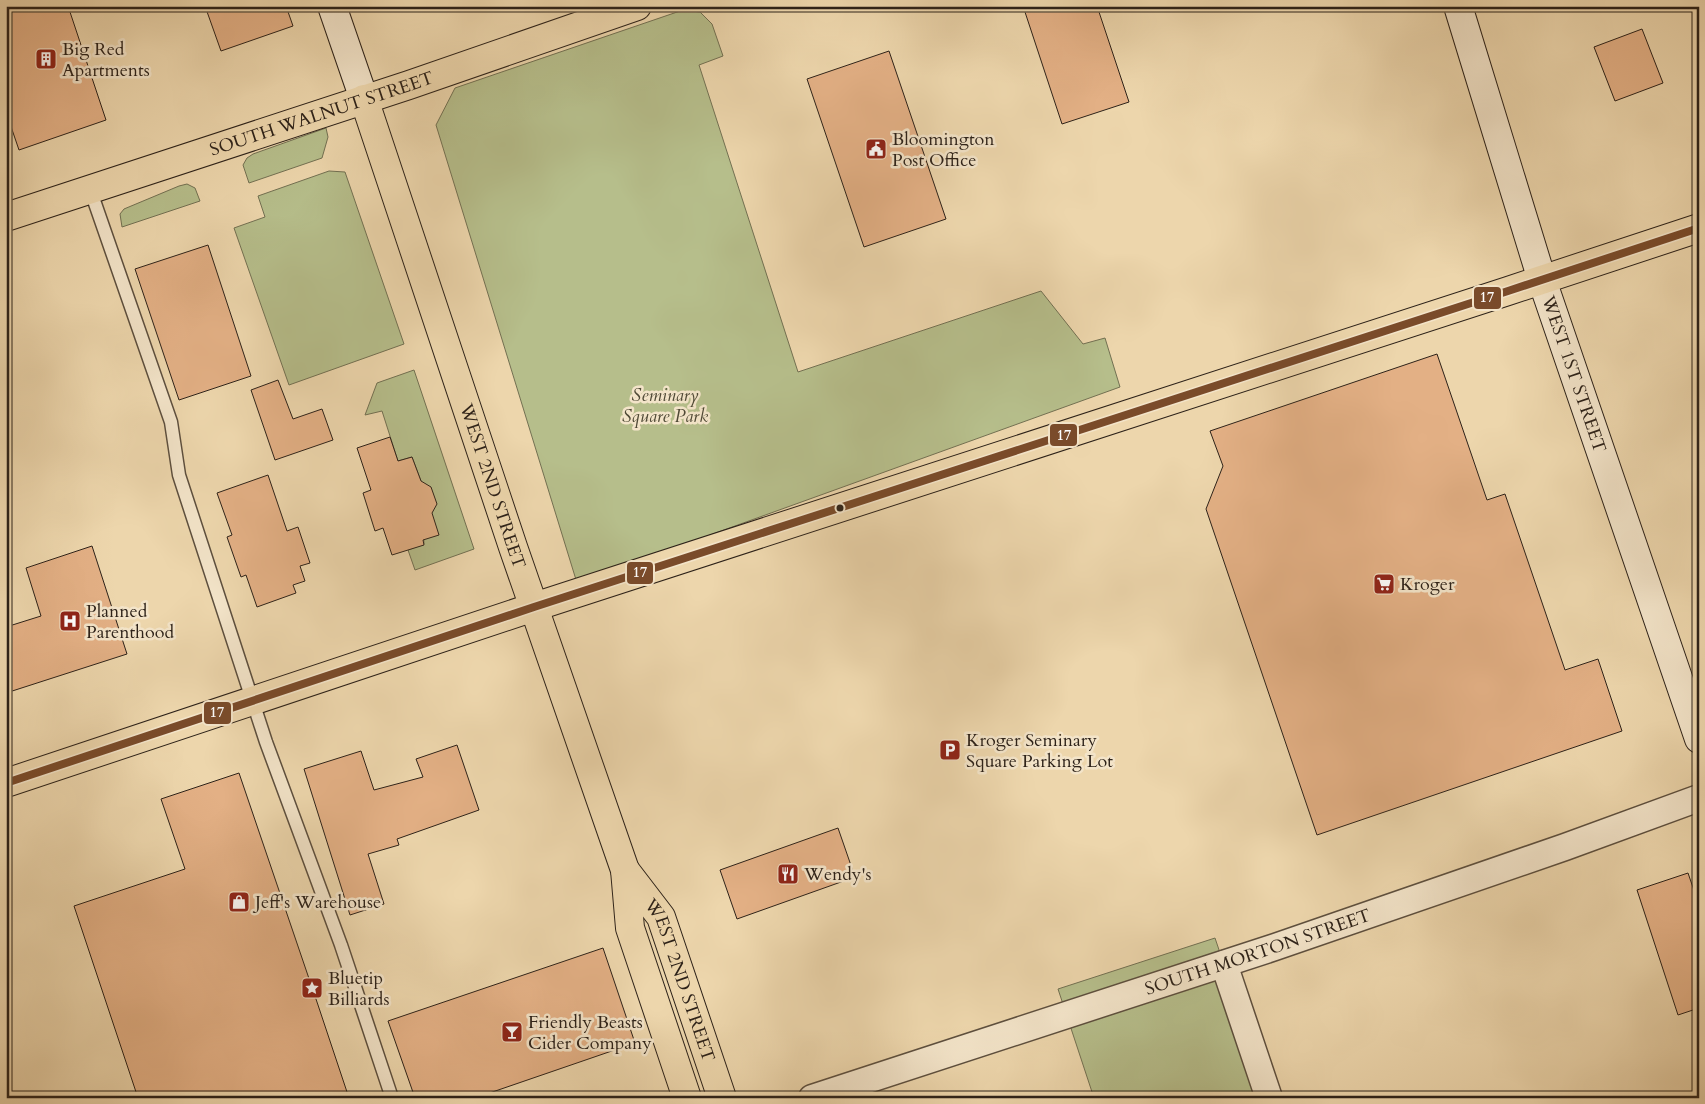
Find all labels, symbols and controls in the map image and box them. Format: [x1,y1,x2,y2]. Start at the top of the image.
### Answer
place label: Big Red Apartments [62,37,150,83]
building icon: Big Red Apartments [34,47,58,71]
street label: SOUTH WALNUT STREET [206,65,437,162]
place label: Bloomington Post Office [892,127,995,173]
public building icon: Bloomington Post Office [864,137,888,161]
line badge: 17 [1473,286,1502,310]
text: 17 [1480,288,1494,307]
street label: WEST 1ST STREET [1535,291,1613,456]
park label: Seminary Square Park [622,383,708,429]
street label: WEST 2ND STREET [453,400,532,572]
line badge: 17 [1049,423,1078,447]
text: 17 [1057,426,1071,445]
unlabelled marker [835,503,845,513]
line badge: 17 [626,561,654,585]
text: 17 [633,563,647,582]
supermarket icon: Kroger [1372,572,1396,596]
place label: Kroger [1400,572,1455,597]
place label: Planned Parenthood [86,599,174,645]
hospital icon: Planned Parenthood [58,609,82,633]
line badge: 17 [203,701,232,725]
text: 17 [210,703,224,722]
place label: Kroger Seminary Square Parking Lot [966,728,1113,774]
parking icon: Kroger Seminary Square Parking Lot [938,738,962,762]
restaurant icon: Wendy's [776,862,800,886]
place label: Wendy's [803,862,871,887]
shop icon: Jeff's Warehouse [227,890,251,914]
place label: Jeff's Warehouse [252,890,381,915]
street label: WEST 2ND STREET [638,892,721,1065]
street label: SOUTH MORTON STREET [1142,903,1374,1001]
place label: Bluetip Billiards [328,966,389,1012]
place icon: Bluetip Billiards [300,976,324,1000]
place label: Friendly Beasts Cider Company [528,1010,652,1056]
bar icon: Friendly Beasts Cider Company [500,1020,524,1044]

